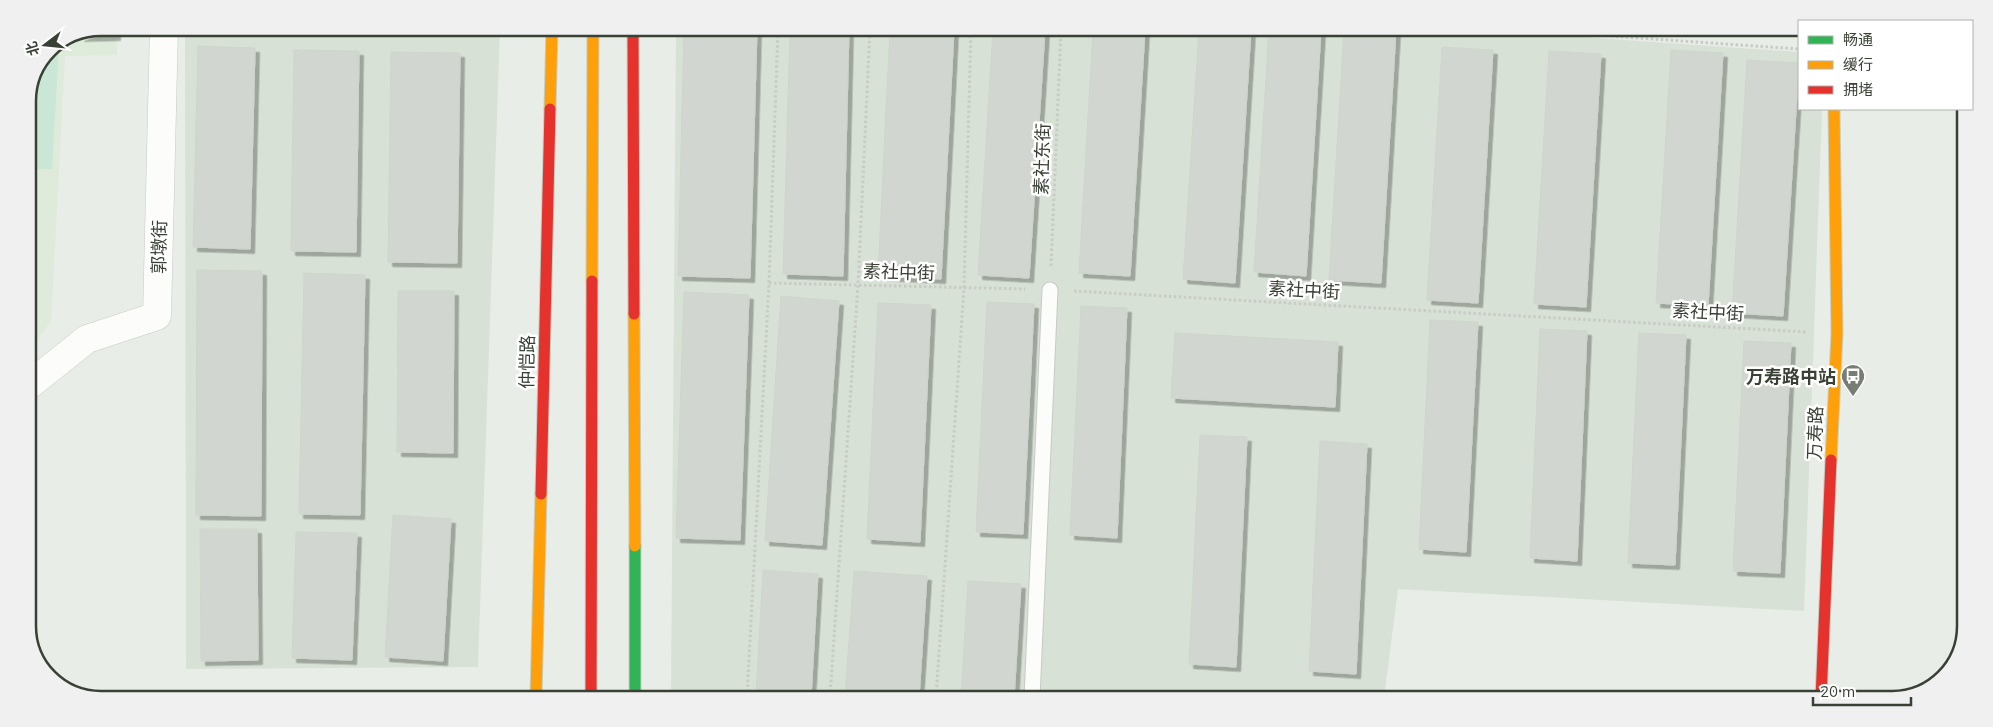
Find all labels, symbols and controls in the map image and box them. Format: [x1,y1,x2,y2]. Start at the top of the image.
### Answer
north arrow [20,20,70,70]
legend [1798,20,1973,110]
text: 畅通 [1843,30,1873,49]
text: 北 [22,39,43,58]
text: 缓行 [1843,55,1873,74]
text: 拥堵 [1843,80,1873,99]
street label: 素社东街 [1029,123,1055,195]
street label: 郭墩街 [147,220,171,274]
street label: 素社中街 [863,259,935,285]
street label: 素社中街 [1267,277,1341,303]
street label: 素社中街 [1671,299,1745,325]
street label: 仲恺路 [515,335,539,389]
bus stop icon: 万寿路中站 [1840,363,1866,397]
place label: 万寿路中站 [1746,365,1836,388]
street label: 万寿路 [1803,406,1827,460]
scale bar [1813,674,1910,706]
text: 20 m [1820,682,1855,701]

